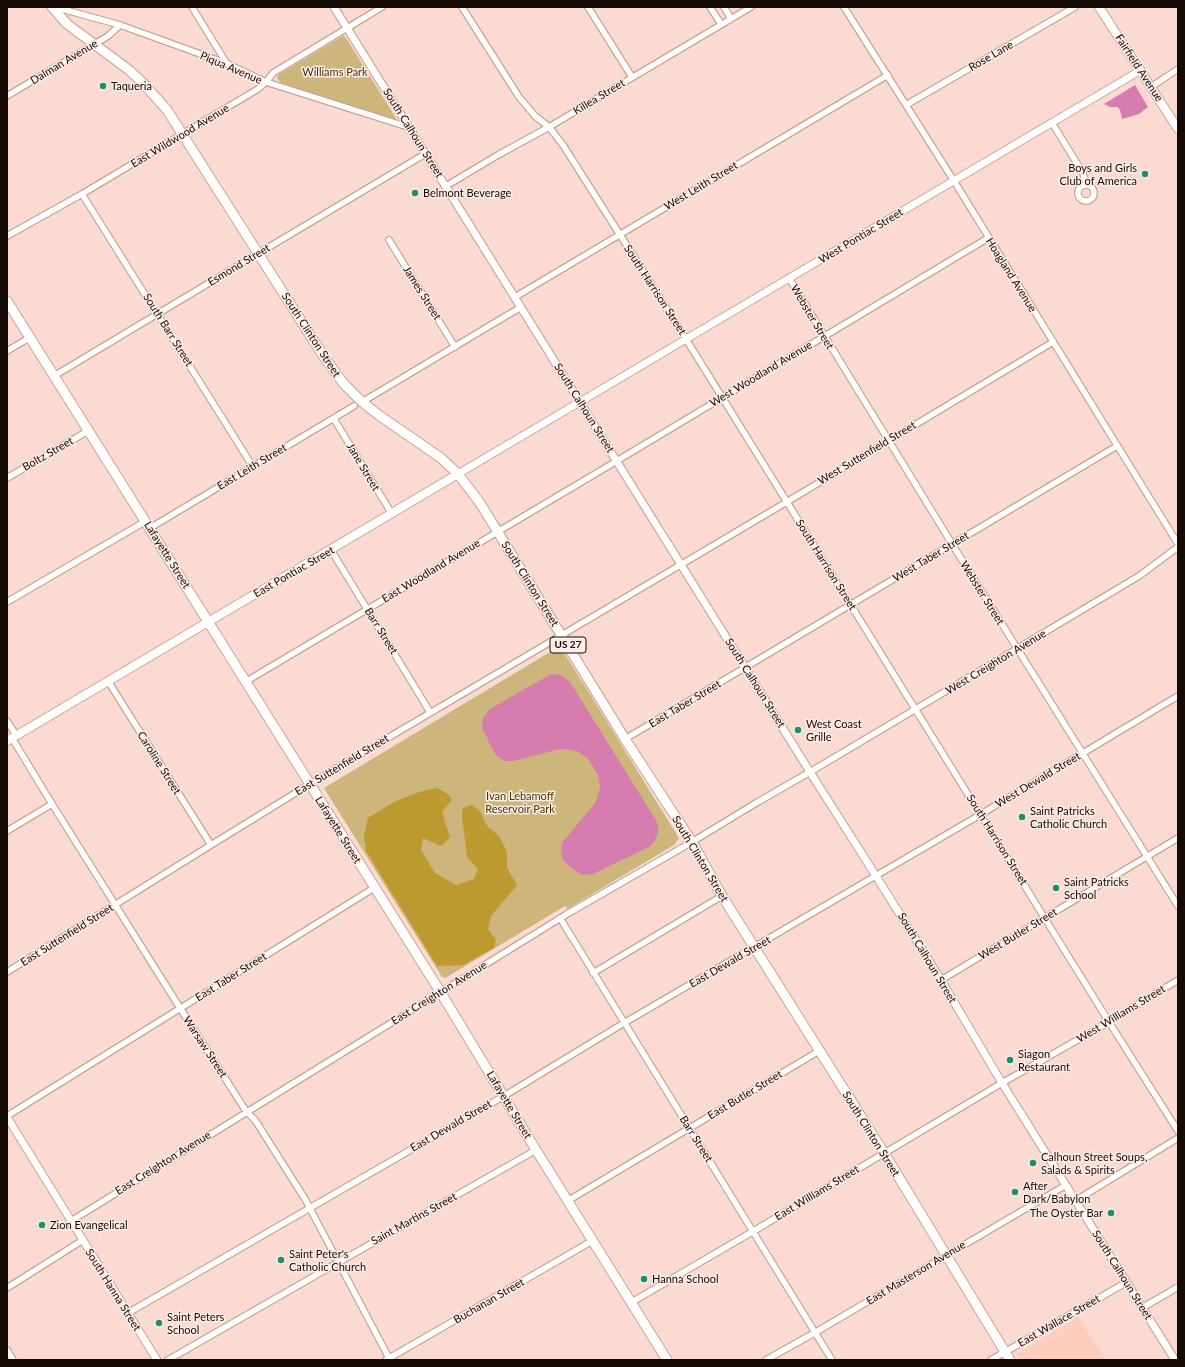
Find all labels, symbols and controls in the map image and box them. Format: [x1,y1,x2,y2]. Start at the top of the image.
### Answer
street label: Fairfield Avenue [1112,32,1166,104]
street label: Dalman Avenue [28,37,100,87]
street label: Rose Lane [966,38,1016,74]
street label: Piqua Avenue [198,49,264,87]
park label: Williams Park [302,65,368,79]
street label: Killea Street [571,76,627,118]
place label: Taqueria [111,79,152,93]
marker: Taqueria [98,81,108,91]
street label: South Calhoun Street [380,86,446,180]
street label: East Wildwood Avenue [128,101,232,171]
street label: West Leith Street [662,159,740,213]
place label: Boys and Girls Club of America [1060,161,1137,187]
marker: Boys and Girls Club of America [1140,169,1150,179]
place label: Belmont Beverage [423,186,511,200]
marker: Belmont Beverage [410,188,420,198]
street label: West Pontiac Street [816,206,906,266]
street label: Hoagland Avenue [983,235,1039,315]
street label: Esmond Street [205,241,273,289]
street label: South Harrison Street [621,243,689,337]
street label: James Street [400,264,444,322]
street label: Webster Street [788,282,836,352]
street label: South Clinton Street [279,290,343,380]
street label: South Barr Street [140,291,196,369]
street label: West Woodland Avenue [707,338,815,410]
street label: South Calhoun Street [551,361,617,455]
street label: West Suttenfield Street [816,418,918,488]
street label: Boltz Street [20,434,76,474]
street label: East Leith Street [215,441,289,493]
street label: Jane Street [344,441,382,493]
street label: South Harrison Street [793,517,859,613]
street label: Lafayette Street [141,519,193,591]
street label: West Taber Street [891,529,971,585]
street label: East Woodland Avenue [379,536,483,606]
street label: South Clinton Street [498,539,562,629]
street label: East Pontiac Street [251,543,337,601]
street label: Webster Street [957,559,1007,627]
street label: Barr Street [362,605,400,657]
street label: West Creighton Avenue [943,627,1049,697]
street label: South Calhoun Street [722,636,788,730]
road number: US 27 [550,637,586,653]
street label: East Taber Street [647,677,723,731]
place label: West Coast Grille [806,717,862,743]
marker: West Coast Grille [793,725,803,735]
street label: Caroline Street [134,729,184,797]
street label: East Suttenfield Street [293,732,391,798]
street label: West Dewald Street [993,749,1083,811]
park label: Ivan Lebamoff Reservoir Park [485,789,555,815]
street label: South Harrison Street [964,792,1030,888]
street label: Lafayette Street [312,794,364,866]
place label: Saint Patricks Catholic Church [1030,804,1107,830]
marker: Saint Patricks Catholic Church [1017,812,1027,822]
street label: South Clinton Street [669,814,731,904]
place label: Saint Patricks School [1064,875,1129,901]
marker: Saint Patricks School [1051,883,1061,893]
street label: East Suttenfield Street [18,901,116,969]
street label: West Butler Street [976,905,1060,963]
street label: South Calhoun Street [895,910,959,1006]
street label: East Dewald Street [687,933,773,991]
street label: East Taber Street [193,950,269,1004]
street label: East Creighton Avenue [389,958,489,1028]
street label: West Williams Street [1074,982,1168,1046]
street label: Warsaw Street [180,1014,230,1080]
place label: Siagon Restaurant [1018,1047,1070,1073]
marker: Siagon Restaurant [1005,1055,1015,1065]
street label: East Butler Street [705,1068,785,1122]
street label: Lafayette Street [484,1069,534,1141]
street label: South Clinton Street [839,1089,903,1179]
street label: East Dewald Street [408,1097,494,1155]
street label: Barr Street [677,1113,715,1165]
street label: East Creighton Avenue [113,1128,213,1198]
place label: Calhoun Street Soups, Salads & Spirits [1041,1150,1147,1176]
marker: Calhoun Street Soups, Salads & Spirits [1028,1158,1038,1168]
street label: East Williams Street [772,1163,862,1223]
place label: After Dark/Babylon [1023,1179,1090,1205]
marker: After Dark/Babylon [1010,1187,1020,1197]
street label: Saint Martins Street [369,1190,459,1248]
place label: The Oyster Bar [1030,1206,1103,1220]
marker: The Oyster Bar [1106,1208,1116,1218]
place label: Zion Evangelical [50,1218,128,1232]
marker: Zion Evangelical [37,1220,47,1230]
street label: South Calhoun Street [1089,1228,1155,1322]
street label: East Masterson Avenue [864,1238,968,1308]
street label: South Hanna Street [82,1246,144,1334]
place label: Saint Peter's Catholic Church [289,1247,366,1273]
marker: Saint Peter's Catholic Church [276,1255,286,1265]
place label: Hanna School [652,1272,719,1286]
marker: Hanna School [639,1274,649,1284]
street label: Buchanan Street [451,1275,527,1327]
street label: East Wallace Street [1015,1292,1103,1350]
place label: Saint Peters School [167,1310,224,1336]
marker: Saint Peters School [154,1318,164,1328]

